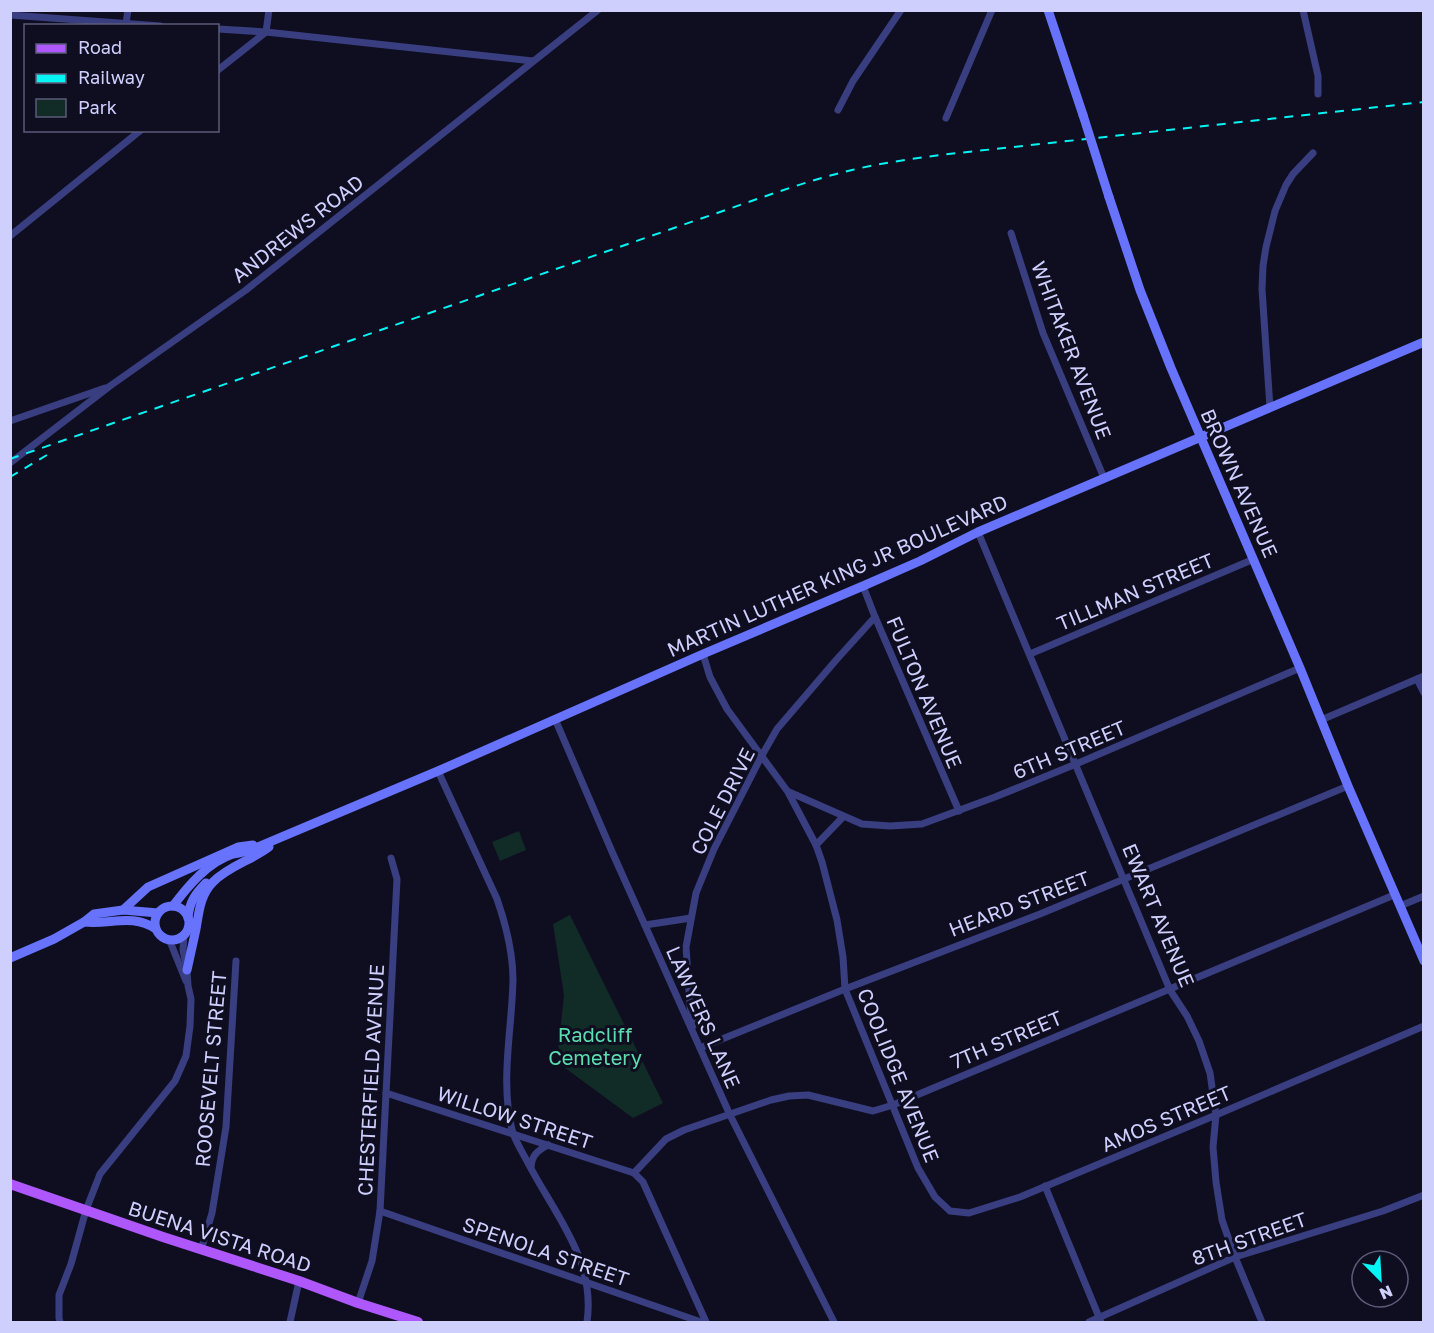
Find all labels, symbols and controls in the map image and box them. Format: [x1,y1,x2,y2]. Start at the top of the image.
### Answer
legend [24,24,219,132]
text: Road [78,36,122,58]
text: Railway [78,66,145,88]
text: Park [78,96,117,118]
street label: ANDREWS ROAD [226,169,368,287]
street label: WHITAKER AVENUE [1027,258,1117,442]
street label: BROWN AVENUE [1196,405,1284,561]
street label: MARTIN LUTHER KING JR BOULEVARD [663,489,1011,661]
street label: TILLMAN STREET [1053,547,1217,635]
street label: FULTON AVENUE [882,613,968,771]
street label: 6TH STREET [1009,714,1129,784]
street label: COLE DRIVE [685,744,759,858]
street label: EWART AVENUE [1118,840,1200,990]
street label: HEARD STREET [945,865,1093,941]
street label: LAWYERS LANE [662,942,746,1092]
street label: CHESTERFIELD AVENUE [352,964,388,1196]
street label: ROOSEVELT STREET [189,970,231,1168]
street label: COOLIDGE AVENUE [853,985,945,1165]
street label: 7TH STREET [947,1005,1065,1073]
park label: Radcliff Cemetery [548,1022,642,1069]
street label: AMOS STREET [1097,1080,1235,1156]
street label: WILLOW STREET [434,1081,596,1153]
street label: BUENA VISTA ROAD [126,1195,314,1277]
street label: 8TH STREET [1188,1206,1310,1270]
street label: SPENOLA STREET [460,1211,632,1291]
north arrow [1350,1249,1410,1309]
text: N [1376,1281,1396,1304]

